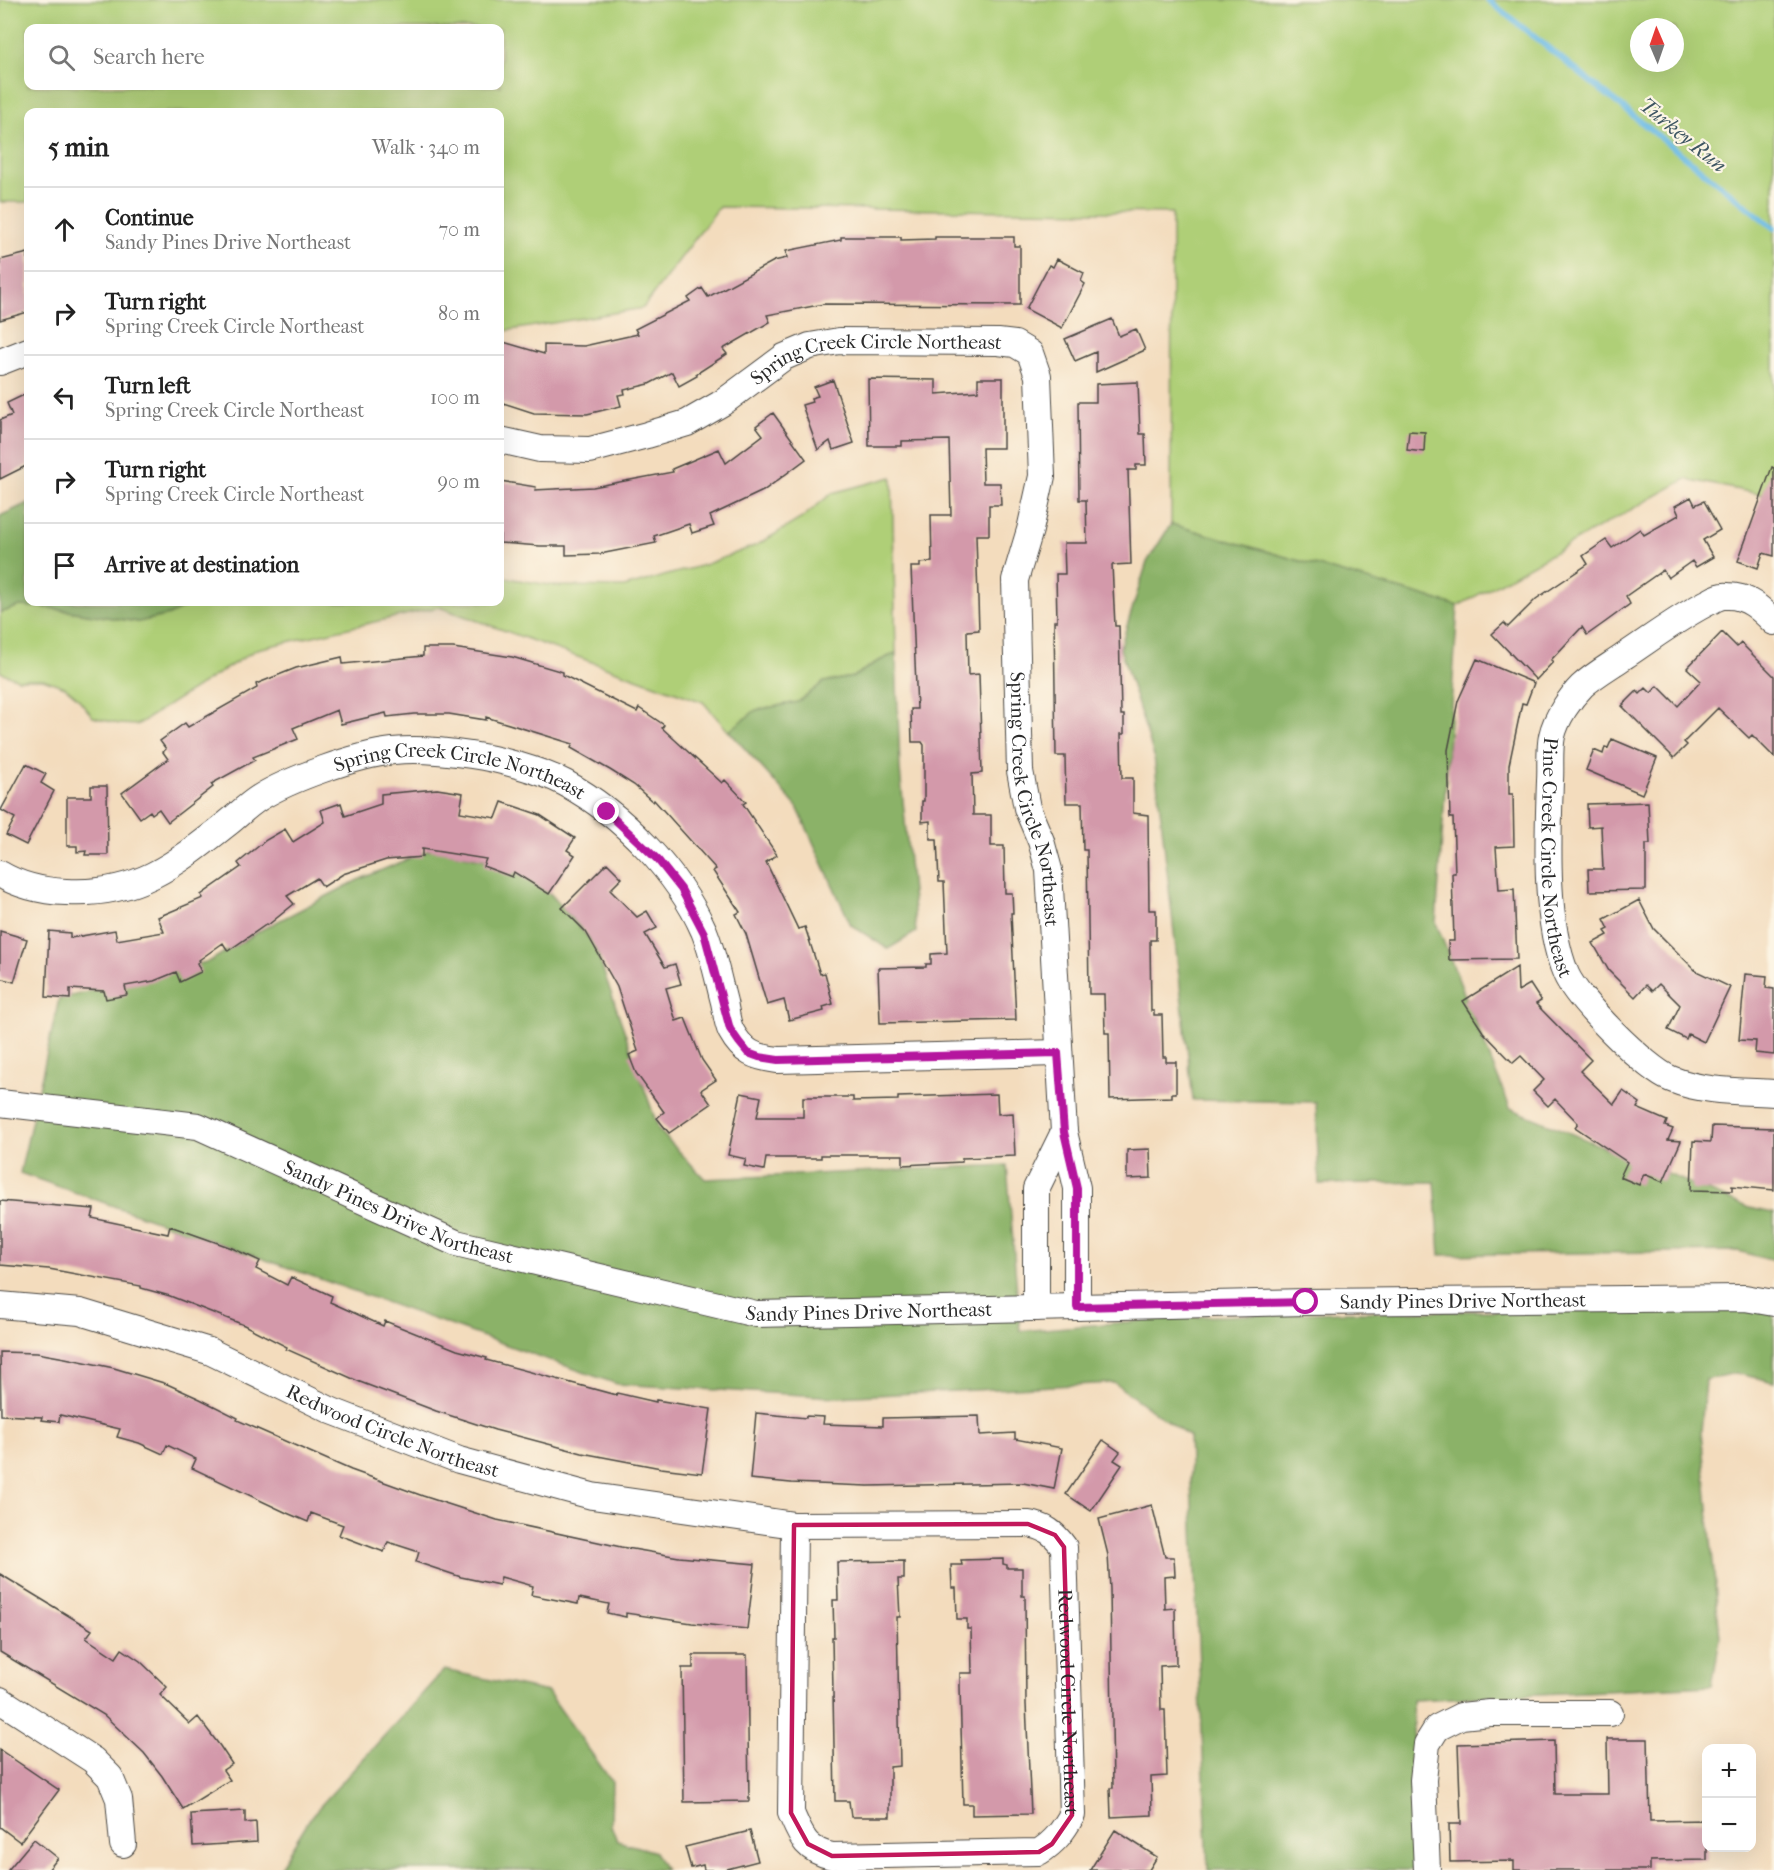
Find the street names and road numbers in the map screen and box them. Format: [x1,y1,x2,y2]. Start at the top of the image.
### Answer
street label: Spring Creek Circle Northeast [746,329,1003,390]
street label: Spring Creek Circle Northeast [1006,671,1064,927]
street label: Pine Creek Circle Northeast [1537,736,1578,981]
street label: Spring Creek Circle Northeast [331,738,590,804]
street label: Sandy Pines Drive Northeast [280,1155,516,1268]
street label: Sandy Pines Drive Northeast [1340,1288,1586,1313]
street label: Sandy Pines Drive Northeast [744,1297,992,1325]
street label: Redwood Circle Northeast [283,1379,502,1482]
street label: Redwood Circle Northeast [1054,1588,1083,1815]

